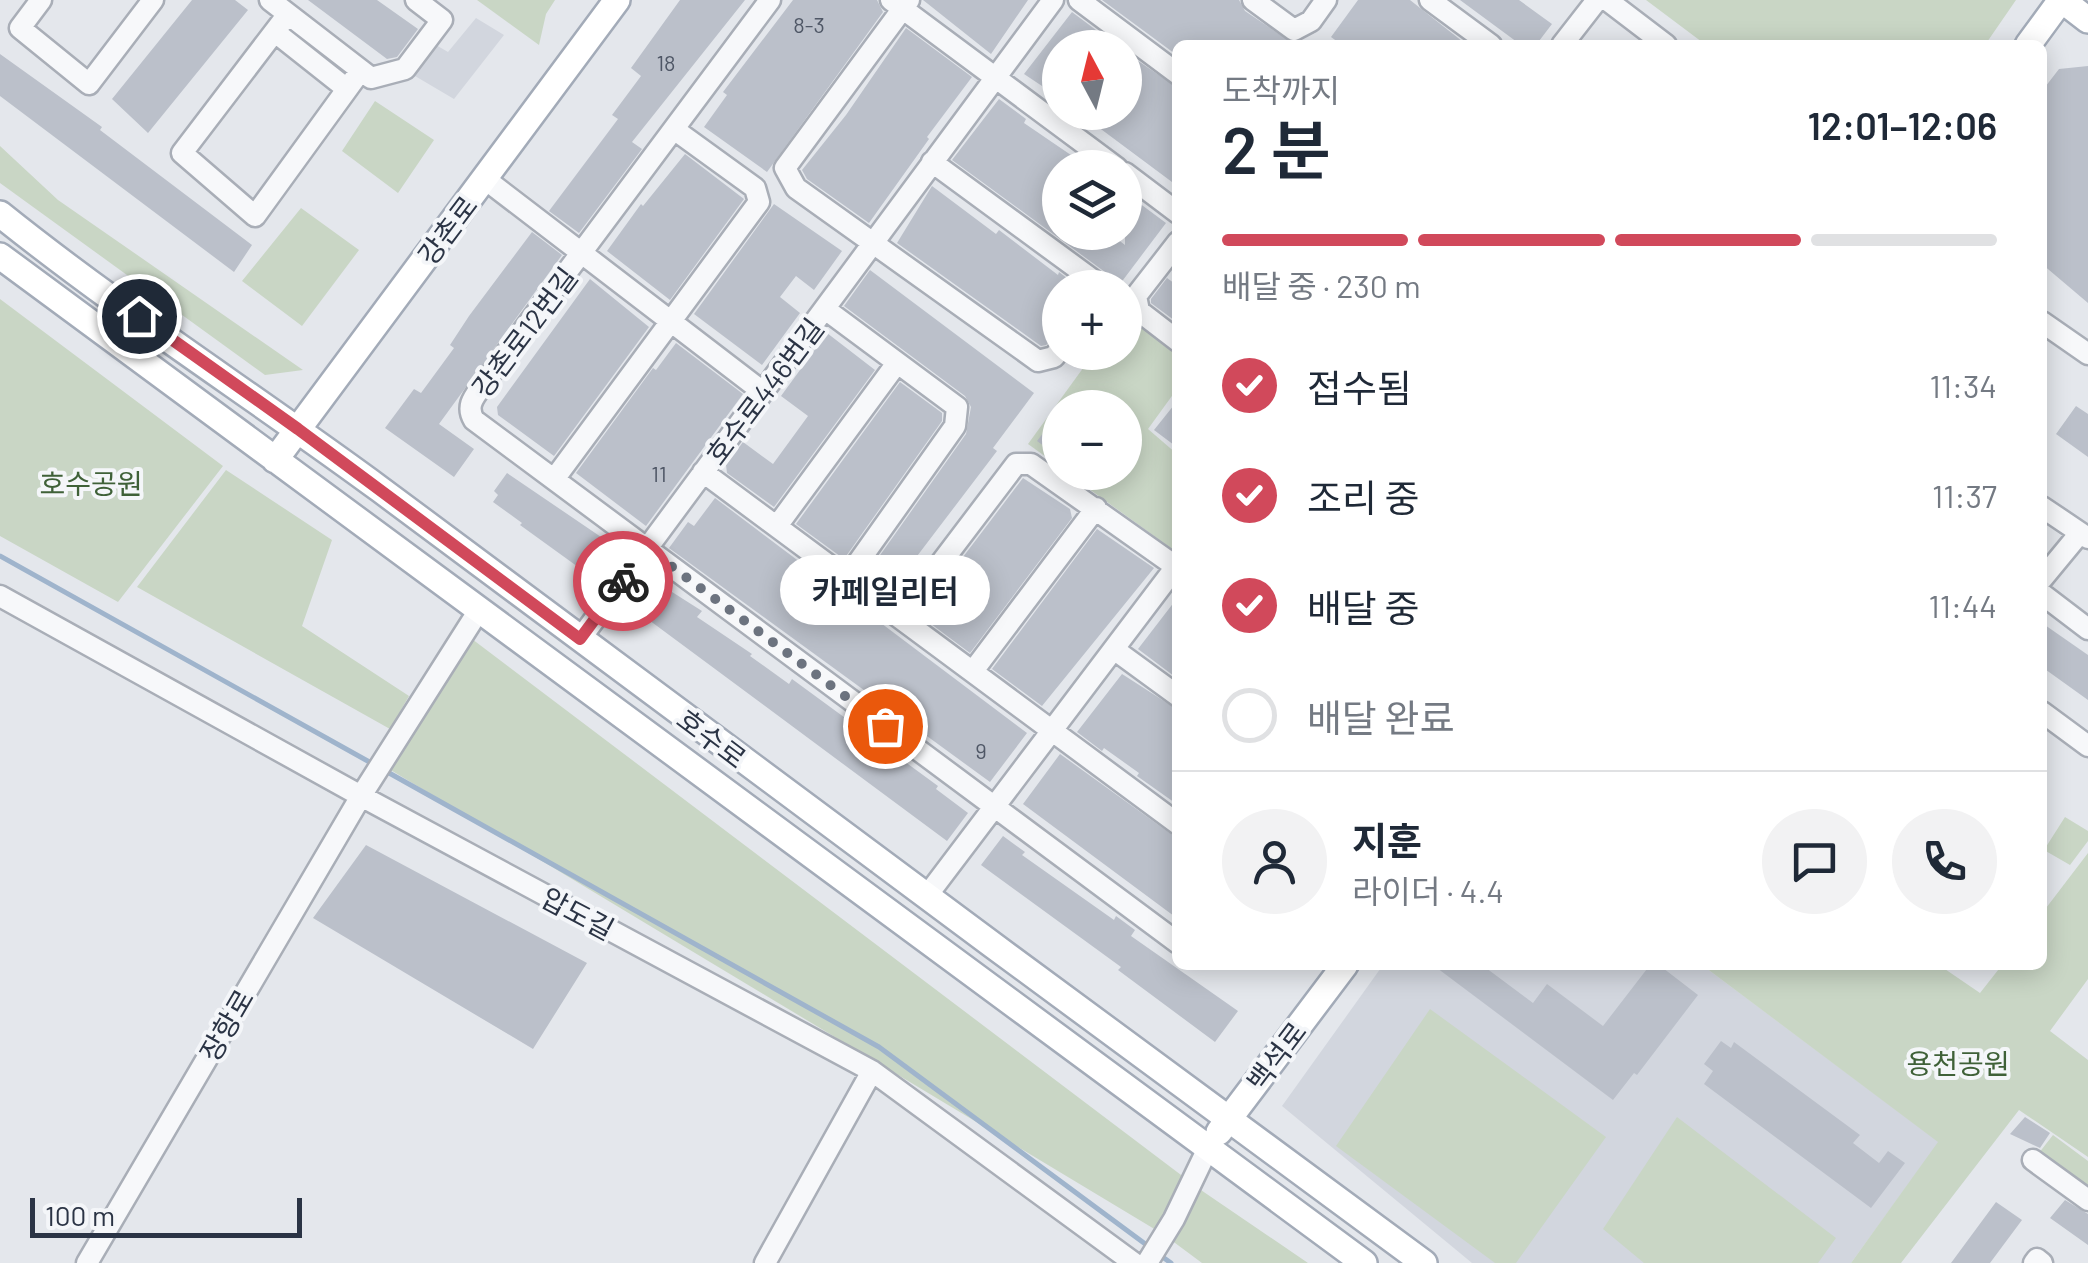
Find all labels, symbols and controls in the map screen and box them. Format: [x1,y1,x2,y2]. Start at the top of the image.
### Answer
house number: 8-3 [793,11,825,37]
north arrow [1042,30,1142,130]
map controls [1042,30,1142,490]
house number: 18 [656,49,676,75]
text: 도착까지 [1222,70,1340,108]
text: 12:01–12:06 [1808,102,1997,148]
text: 2 분 [1222,109,1331,187]
button: layers [1042,150,1142,250]
street label: 강촌로 [410,189,484,271]
street label: 강촌로12번길 [464,260,584,404]
text: 배달 중 · 230 m [1222,266,1421,304]
button: + [1042,270,1142,370]
pin [97,274,182,359]
icon: home [112,289,167,344]
street label: 호수로446번길 [698,311,830,471]
icon: check [1222,358,1277,413]
text: 접수됨 [1307,364,1412,410]
text: 11:34 [1930,366,1997,404]
button: − [1042,390,1142,490]
house number: 11 [651,460,667,486]
park label: 호수공원 [39,466,143,500]
icon: check [1222,468,1277,523]
text: 조리 중 [1307,474,1419,520]
text: 11:37 [1932,476,1997,514]
courier [573,531,673,631]
icon: bike [596,554,651,609]
callout: 카페일리터 [780,556,990,626]
text: 카페일리터 [811,571,959,609]
icon: check [1222,578,1277,633]
text: 배달 중 [1307,584,1419,630]
text: 11:44 [1928,586,1997,624]
pin [843,684,928,769]
text: 배달 완료 [1307,694,1454,740]
icon: bag [858,699,913,754]
street label: 호수로 [671,701,753,775]
house number: 9 [975,737,987,763]
button: person [1222,809,1327,914]
button: chat [1762,809,1867,914]
button: phone [1892,809,1997,914]
text: 지훈 [1352,817,1422,863]
text: 라이더 · 4.4 [1352,871,1504,909]
street label: 압도길 [536,880,620,946]
street label: 장항로 [192,983,260,1067]
street label: 백석로 [1239,1015,1313,1097]
park label: 용천공원 [1906,1046,2010,1080]
scale bar [30,1193,302,1238]
text: 100 m [45,1198,115,1232]

